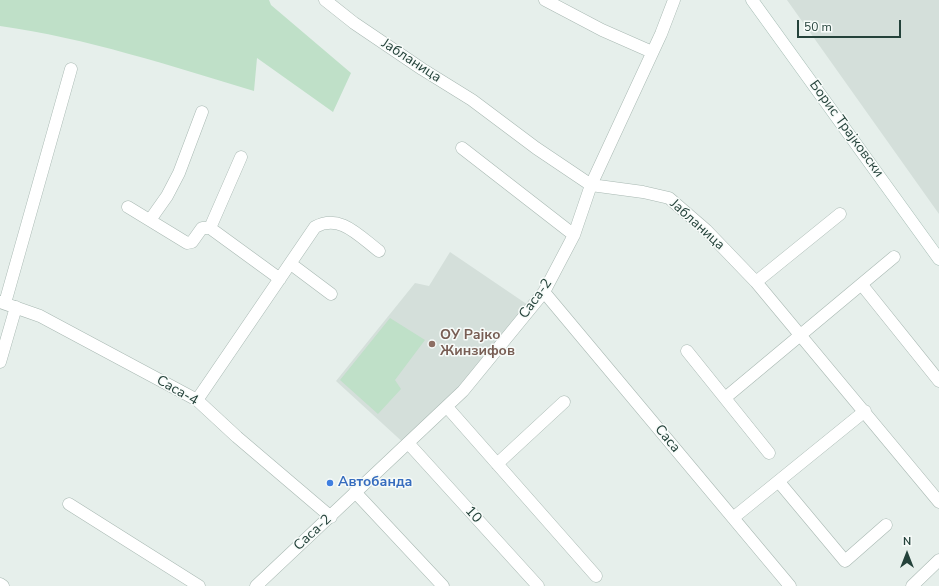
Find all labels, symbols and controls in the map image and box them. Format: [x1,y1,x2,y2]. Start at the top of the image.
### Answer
scale bar [799,12,903,38]
text: 50 m [804,19,832,35]
street label: Јабланица [378,36,444,86]
street label: Борис Трајковски [805,77,887,181]
street label: Јабланица [666,196,728,254]
street label: Саса-2 [516,276,556,322]
place label: ОУ Рајко Жинзифов [440,328,515,360]
marker: ОУ Рајко Жинзифов [427,339,437,349]
street label: Саса-4 [153,372,201,410]
street label: Саса [651,422,683,456]
place label: Автобанда [338,475,412,491]
marker: Автобанда [325,478,335,488]
street label: 10 [461,503,485,527]
street label: Саса-2 [291,511,335,555]
north arrow [887,534,927,574]
text: N [903,534,911,549]

